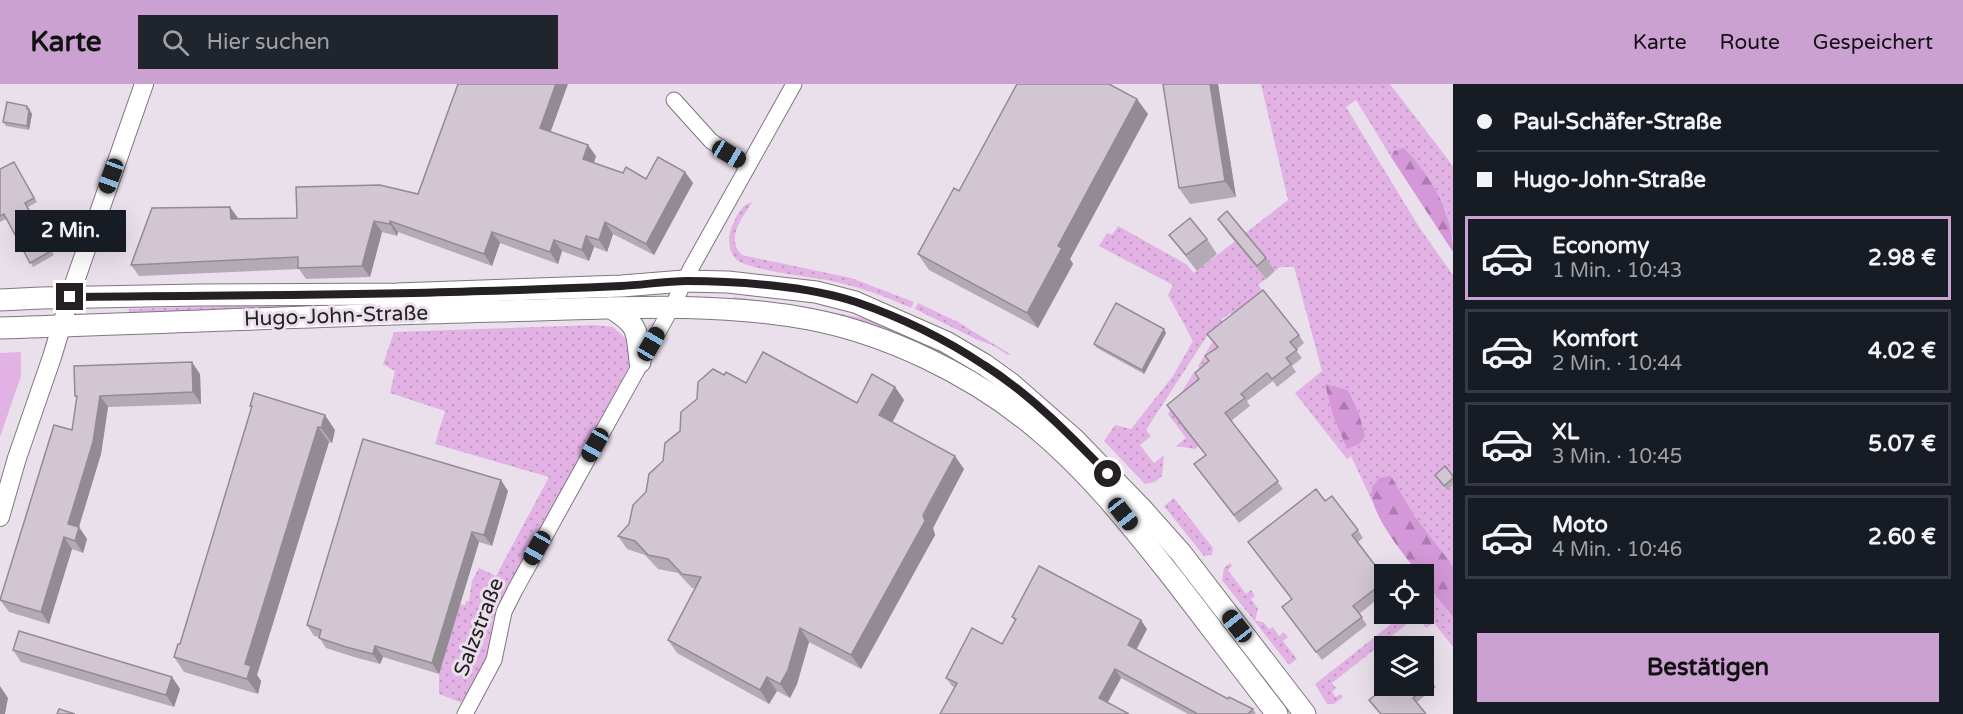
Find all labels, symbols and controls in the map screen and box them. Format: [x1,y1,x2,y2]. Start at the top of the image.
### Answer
search box [138,15,558,69]
text: Karte [30,25,102,59]
icon: search [159,26,192,59]
text: Hier suchen [207,29,330,55]
text: Karte [1633,30,1687,55]
text: Route [1720,30,1780,55]
text: Gespeichert [1813,30,1933,55]
text: Paul-Schäfer-Straße [1513,109,1722,135]
car [709,137,749,171]
car [96,156,126,196]
text: Hugo-John-Straße [1513,167,1706,193]
callout: 2 Min. [14,210,125,252]
text: 2 Min. [41,219,100,243]
icon: car [1480,231,1534,285]
text: Economy [1552,233,1649,259]
text: 2.98 € [1868,245,1936,271]
text: 1 Min. · 10:43 [1552,259,1682,283]
route end [56,283,83,310]
street label: Hugo-John-Straße [243,300,429,332]
car [634,324,668,364]
icon: car [1480,324,1534,378]
text: Komfort [1552,326,1638,352]
text: 4.02 € [1868,338,1936,364]
text: 2 Min. · 10:44 [1552,352,1682,376]
icon: car [1480,417,1534,471]
text: XL [1552,419,1579,445]
car [578,425,612,465]
text: 5.07 € [1868,431,1936,457]
text: 3 Min. · 10:45 [1552,445,1682,469]
route start [1094,460,1121,487]
car [1105,494,1141,534]
icon: car [1480,510,1534,564]
text: Moto [1552,512,1608,538]
text: 2.60 € [1868,524,1936,550]
car [520,528,554,568]
text: 4 Min. · 10:46 [1552,538,1682,562]
map controls [1374,564,1434,696]
button: locate [1374,564,1434,624]
street label: Salzstraße [449,574,509,680]
car [1219,606,1255,646]
button: Bestätigen [1477,633,1939,702]
button: layers [1374,636,1434,696]

